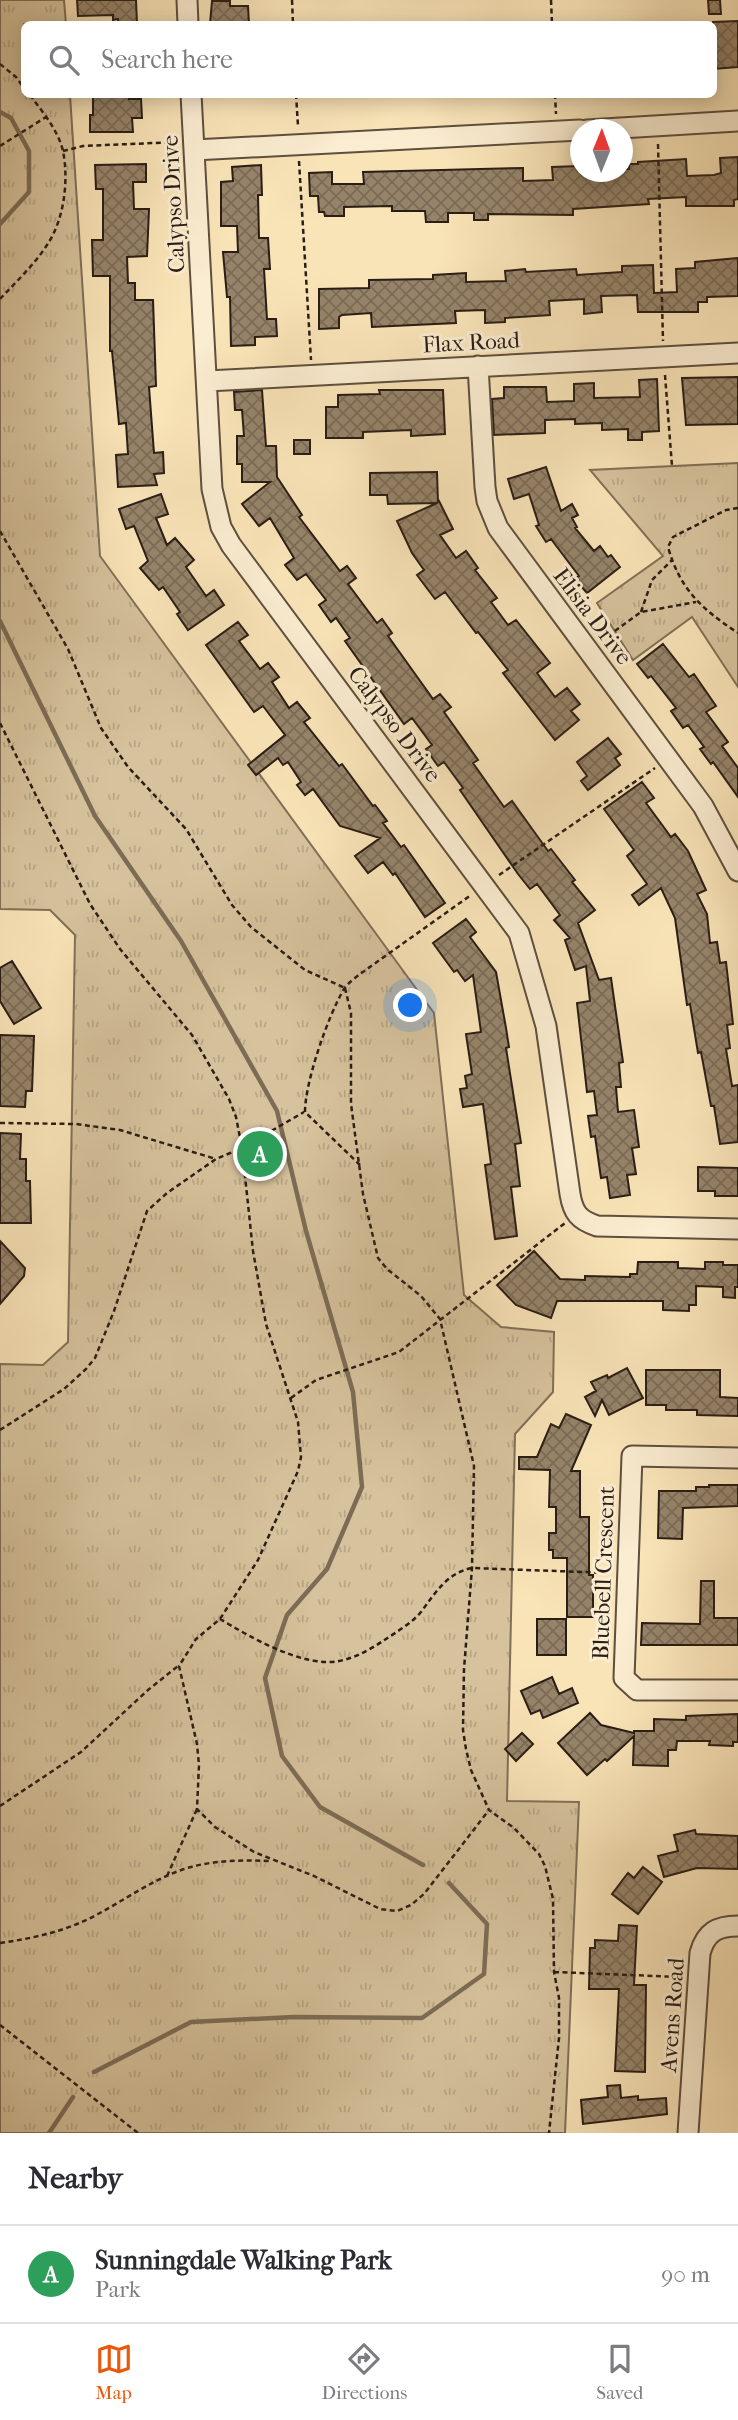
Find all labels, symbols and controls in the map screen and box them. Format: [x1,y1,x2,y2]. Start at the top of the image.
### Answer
search box [21,21,717,98]
icon: search [45,41,83,79]
text: Search here [101,44,233,75]
north arrow [570,119,633,182]
street label: Calypso Drive [156,134,191,274]
street label: Flax Road [422,326,521,359]
street label: Elisia Drive [547,563,638,670]
street label: Calypso Drive [342,661,447,788]
your location [393,988,427,1022]
pin: A [237,1128,283,1180]
street label: Bluebell Crescent [587,1485,620,1661]
street label: Avens Road [655,1956,690,2074]
text: Nearby [28,2161,123,2196]
text: Sunningdale Walking Park [95,2245,392,2276]
text: A [44,2261,58,2288]
text: 90 m [661,2261,710,2288]
text: Park [95,2276,141,2303]
tab: Map [95,2340,133,2404]
tab: Directions [322,2340,407,2404]
tab: Saved [596,2340,643,2404]

